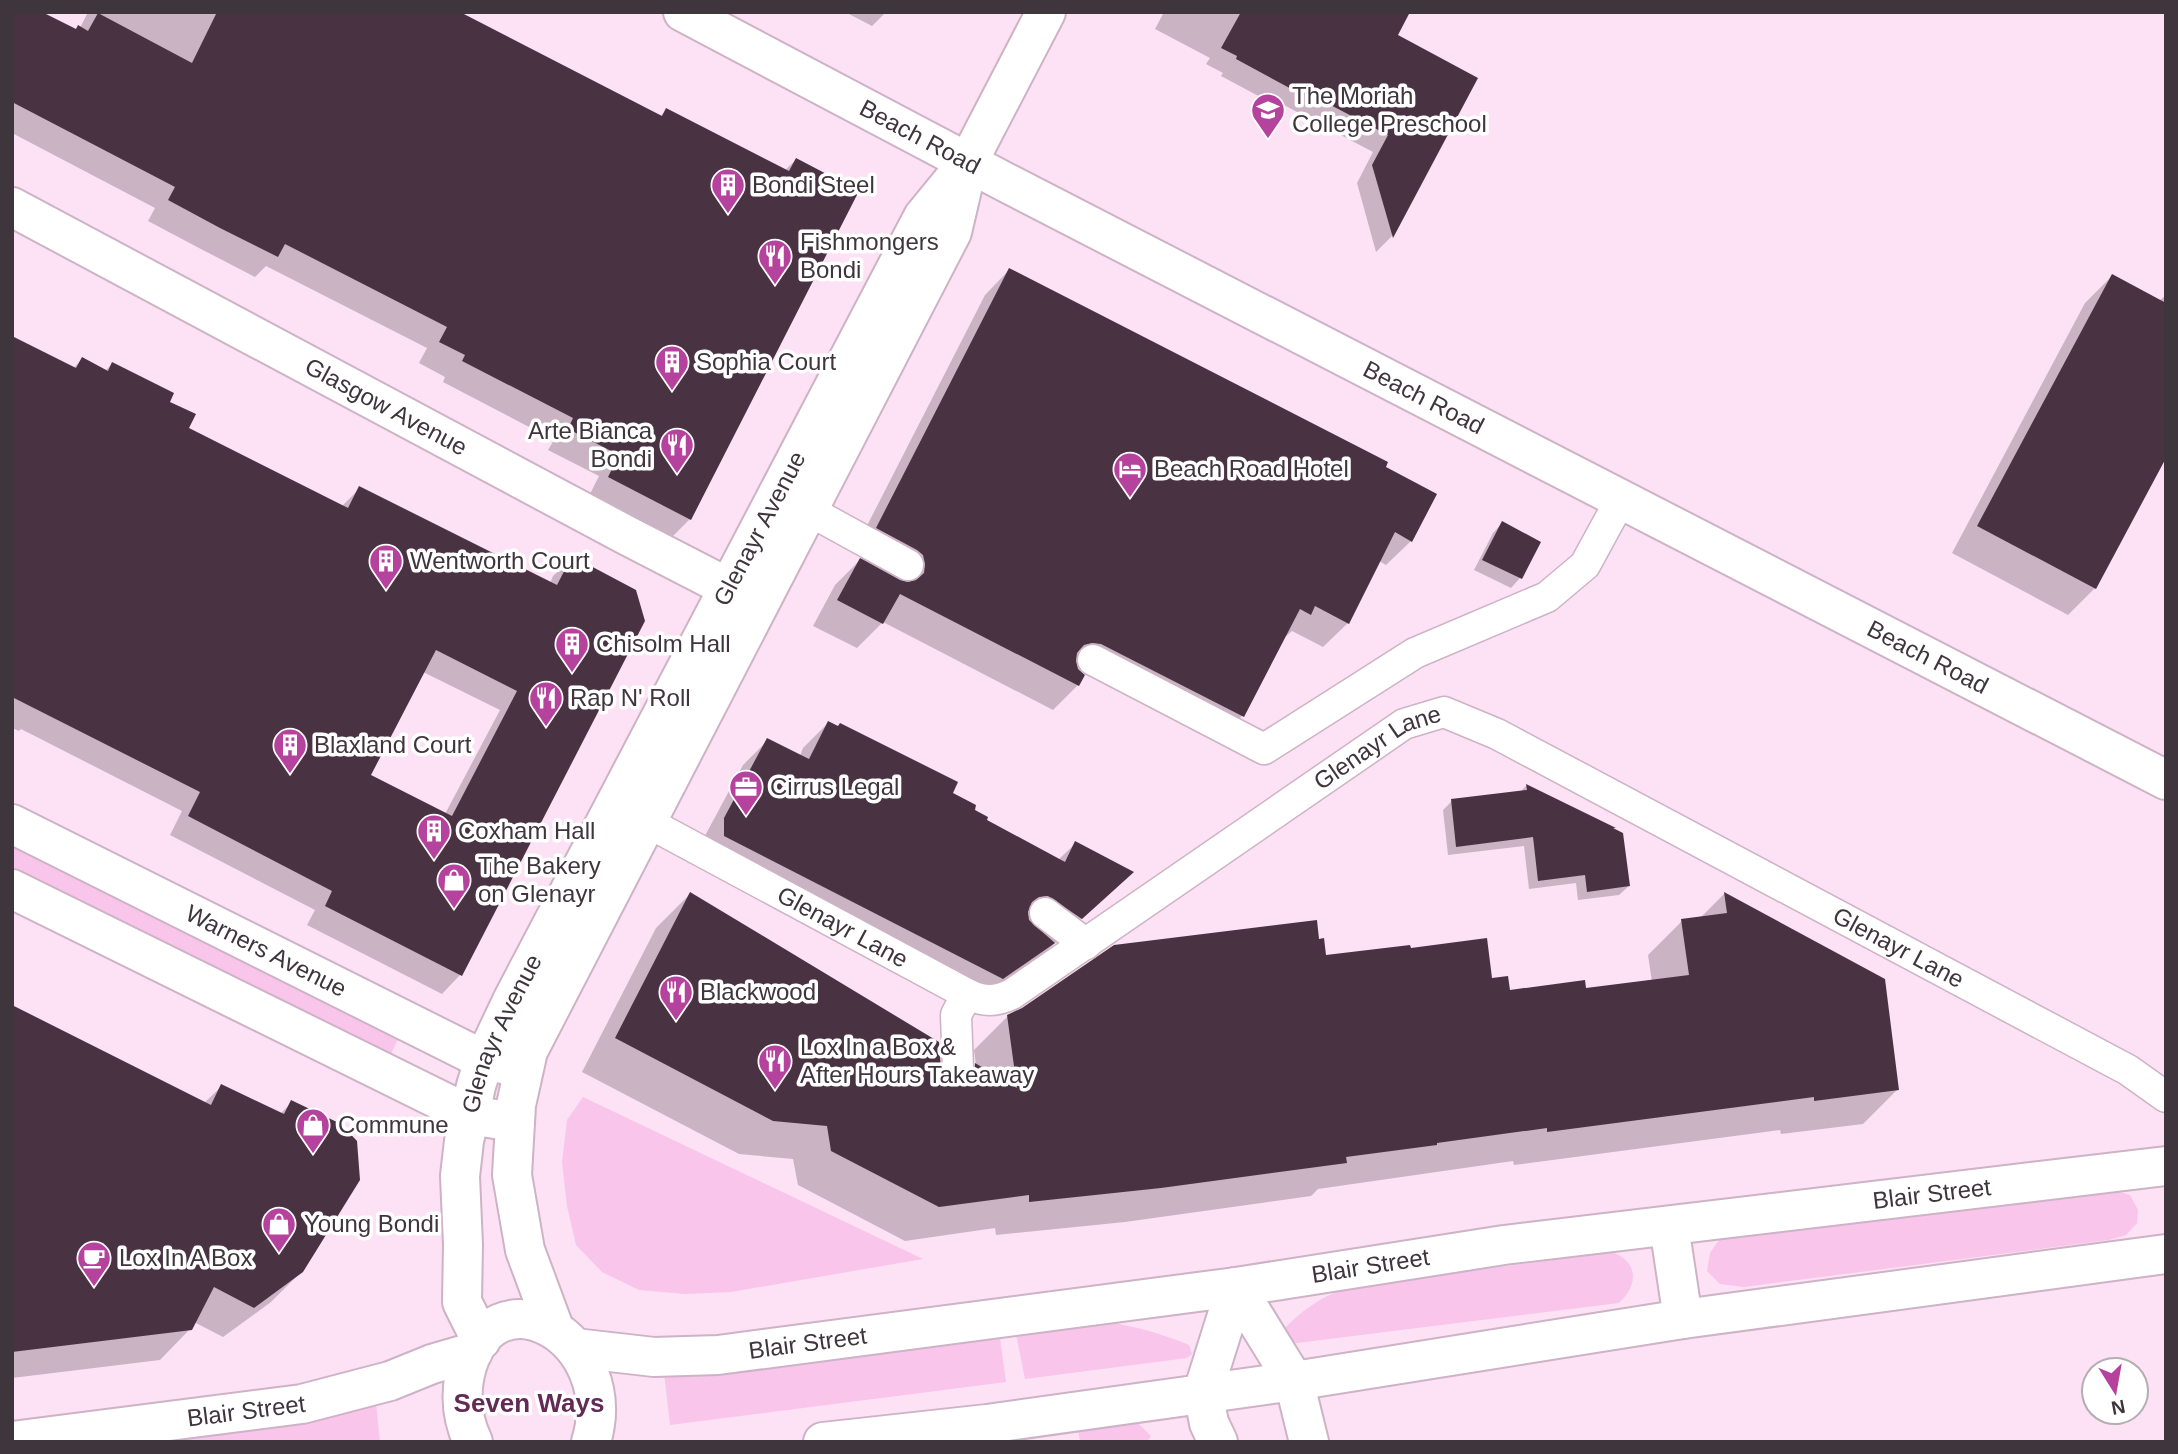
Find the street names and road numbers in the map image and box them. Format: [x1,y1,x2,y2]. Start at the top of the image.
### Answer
street label: Beach Road [855,94,985,179]
street label: Glasgow Avenue [301,352,472,461]
street label: Beach Road [1359,355,1489,439]
street label: Glenayr Avenue [708,447,811,610]
street label: Beach Road [1863,615,1993,699]
street label: Glenayr Lane [1309,700,1444,795]
street label: Glenayr Lane [773,881,913,973]
street label: Warners Avenue [181,899,351,1002]
street label: Glenayr Lane [1829,901,1969,993]
street label: Glenayr Avenue [457,950,547,1115]
street label: Blair Street [1871,1173,1993,1214]
street label: Blair Street [1310,1243,1431,1288]
street label: Blair Street [747,1322,869,1364]
street label: Blair Street [185,1390,307,1432]

